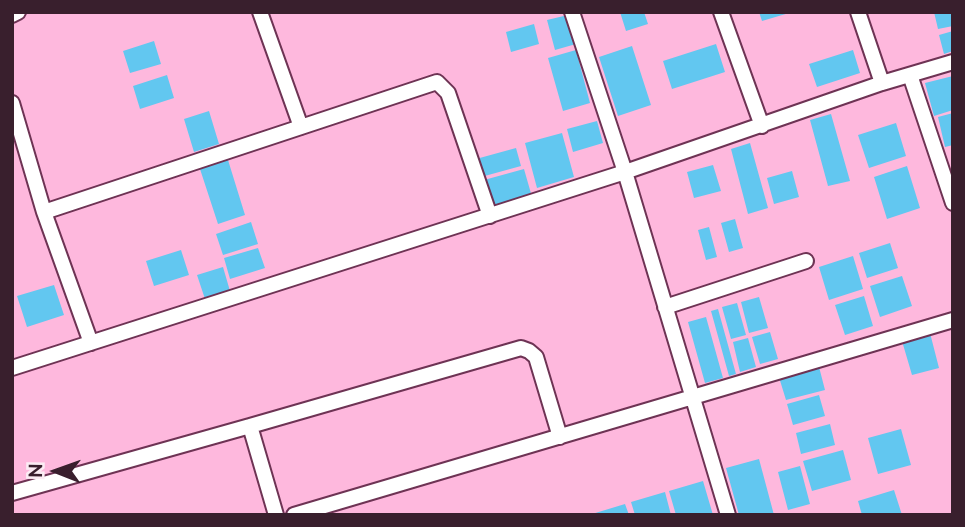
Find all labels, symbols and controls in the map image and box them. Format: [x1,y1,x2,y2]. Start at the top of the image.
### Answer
north arrow [21,436,91,506]
text: N [24,463,46,478]

